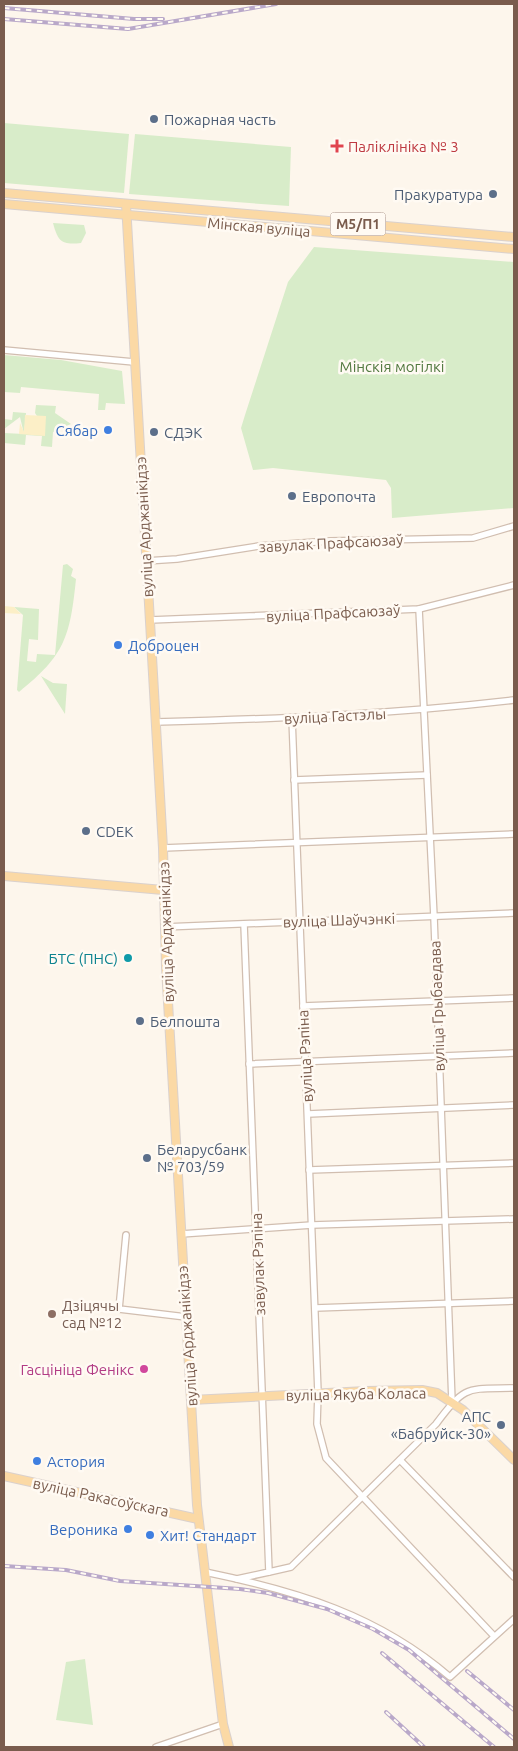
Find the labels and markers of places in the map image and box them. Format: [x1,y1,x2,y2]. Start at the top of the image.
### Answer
place label: Пожарная часть [164,111,276,128]
marker: Пожарная часть [148,113,160,125]
place label: Паліклініка № 3 [348,138,459,155]
marker: Паліклініка № 3 [330,139,344,153]
place label: Пракуратура [394,186,483,203]
marker: Пракуратура [487,188,499,200]
place label: Сябар [55,422,98,439]
marker: Сябар [102,424,114,436]
place label: СДЭК [164,424,202,441]
marker: СДЭК [148,426,160,438]
place label: Европочта [302,488,376,505]
marker: Европочта [286,490,298,502]
place label: Доброцен [128,637,199,654]
marker: Доброцен [112,639,124,651]
place label: CDEK [96,823,133,840]
marker: CDEK [80,825,92,837]
place label: БТС (ПНС) [49,950,118,967]
marker: БТС (ПНС) [122,952,134,964]
place label: Белпошта [150,1013,220,1030]
marker: Белпошта [134,1015,146,1027]
place label: Беларусбанк № 703/59 [157,1141,247,1175]
marker: Беларусбанк № 703/59 [141,1152,153,1164]
place label: Дзіцячы сад №12 [62,1297,122,1331]
marker: Дзіцячы сад №12 [46,1308,58,1320]
place label: Гасцініца Фенікс [20,1361,134,1378]
marker: Гасцініца Фенікс [138,1363,150,1375]
place label: АПС «Бабруйск-30» [391,1408,491,1442]
marker: АПС «Бабруйск-30» [495,1419,507,1431]
place label: Астория [47,1453,105,1470]
marker: Астория [31,1455,43,1467]
place label: Вероника [50,1521,118,1538]
marker: Вероника [122,1523,134,1535]
place label: Хит! Стандарт [160,1527,257,1544]
marker: Хит! Стандарт [144,1529,156,1541]

